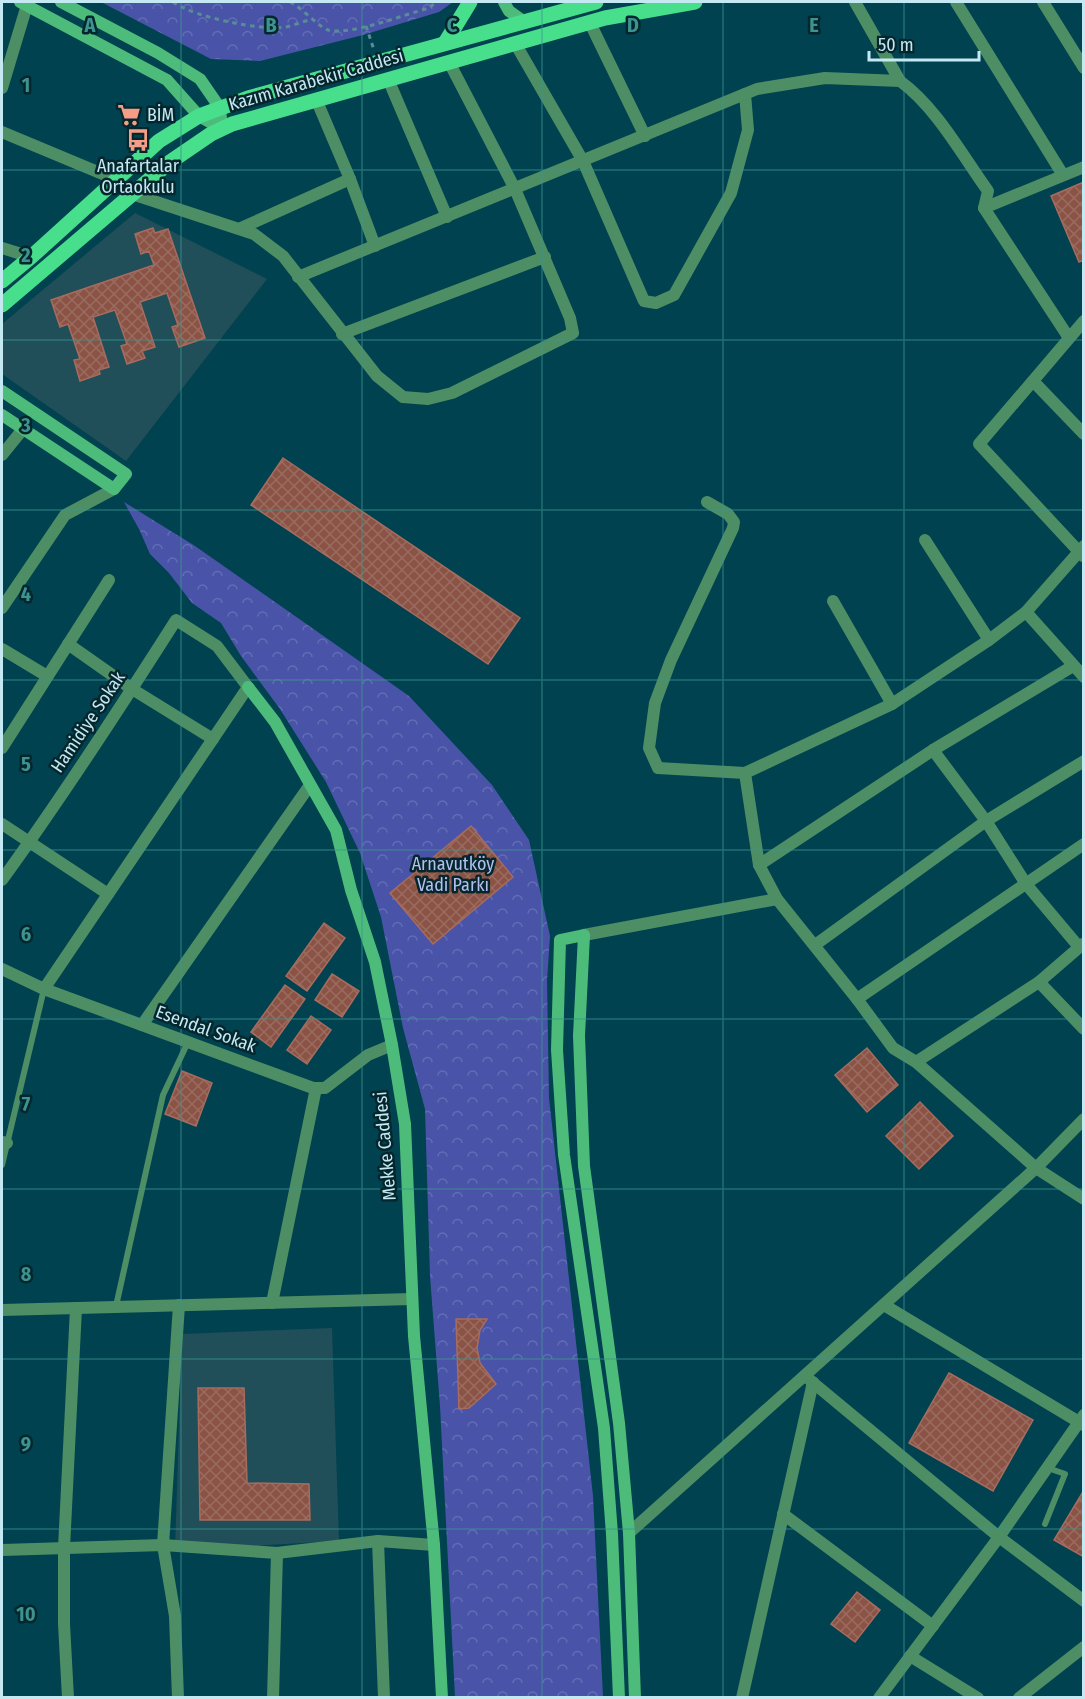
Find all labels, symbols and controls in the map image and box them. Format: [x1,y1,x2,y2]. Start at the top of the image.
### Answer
text: A [84,13,97,37]
text: B [265,13,277,37]
text: C [447,13,458,37]
text: D [627,13,639,37]
text: E [809,13,819,37]
scale bar [869,24,978,62]
text: 50 m [878,34,914,56]
street label: Kazım Karabekir Caddesi [226,45,406,115]
text: 1 [22,73,30,97]
supermarket icon: BİM [116,102,142,128]
place label: BİM [147,104,174,126]
bus stop icon: Anafartalar Ortaokulu [125,127,151,153]
place label: Anafartalar Ortaokulu [97,155,180,198]
text: 2 [20,243,31,267]
text: 3 [20,413,31,437]
text: 4 [21,582,31,606]
street label: Hamidiye Sokak [46,667,130,777]
text: 5 [21,752,31,776]
park label: Arnavutköy Vadi Parkı [412,853,494,896]
text: 6 [21,922,31,946]
street label: Esendal Sokak [153,1001,260,1058]
street label: Mekke Caddesi [369,1090,401,1202]
text: 7 [22,1092,31,1116]
text: 8 [21,1262,32,1286]
text: 9 [21,1432,31,1456]
text: 10 [16,1602,36,1626]

